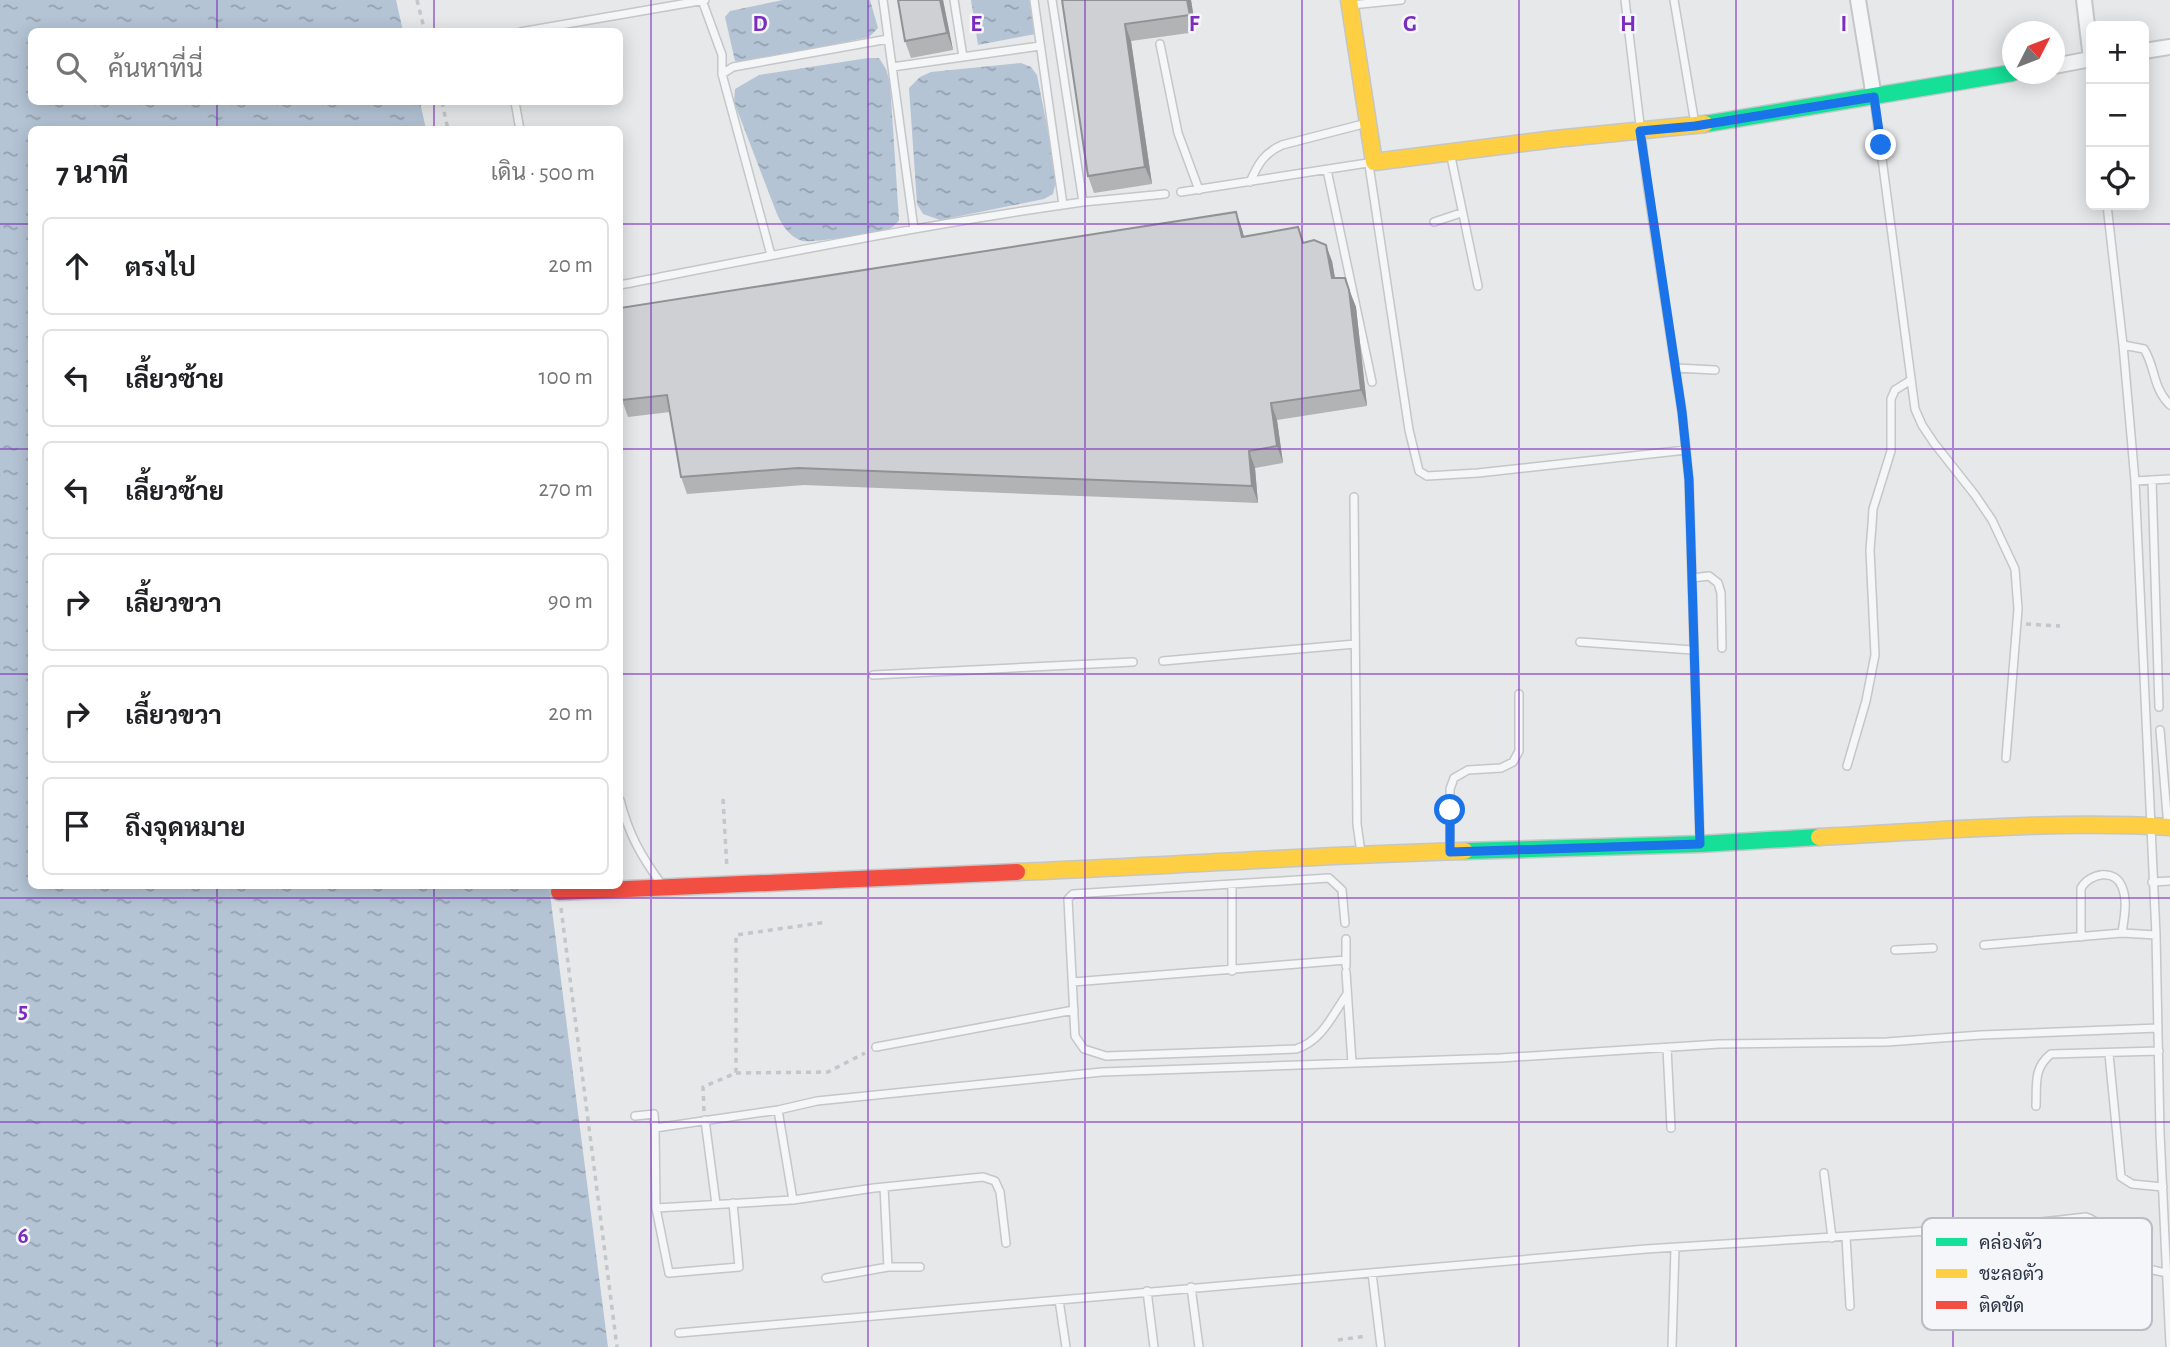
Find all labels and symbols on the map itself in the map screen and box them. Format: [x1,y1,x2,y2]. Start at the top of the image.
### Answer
text: D [752,13,768,36]
text: E [970,13,982,36]
text: F [1189,13,1200,36]
text: G [1403,13,1417,36]
text: H [1620,13,1636,36]
text: I [1841,13,1847,36]
north arrow [2002,21,2065,84]
route end [1865,129,1896,160]
route start [1434,794,1465,825]
text: 5 [18,1000,28,1023]
legend [1922,1218,2152,1330]
text: 6 [17,1225,29,1248]
text: คล่องตัว [1979,1231,2043,1253]
text: ชะลอตัว [1979,1263,2044,1284]
text: ติดขัด [1979,1295,2024,1316]

